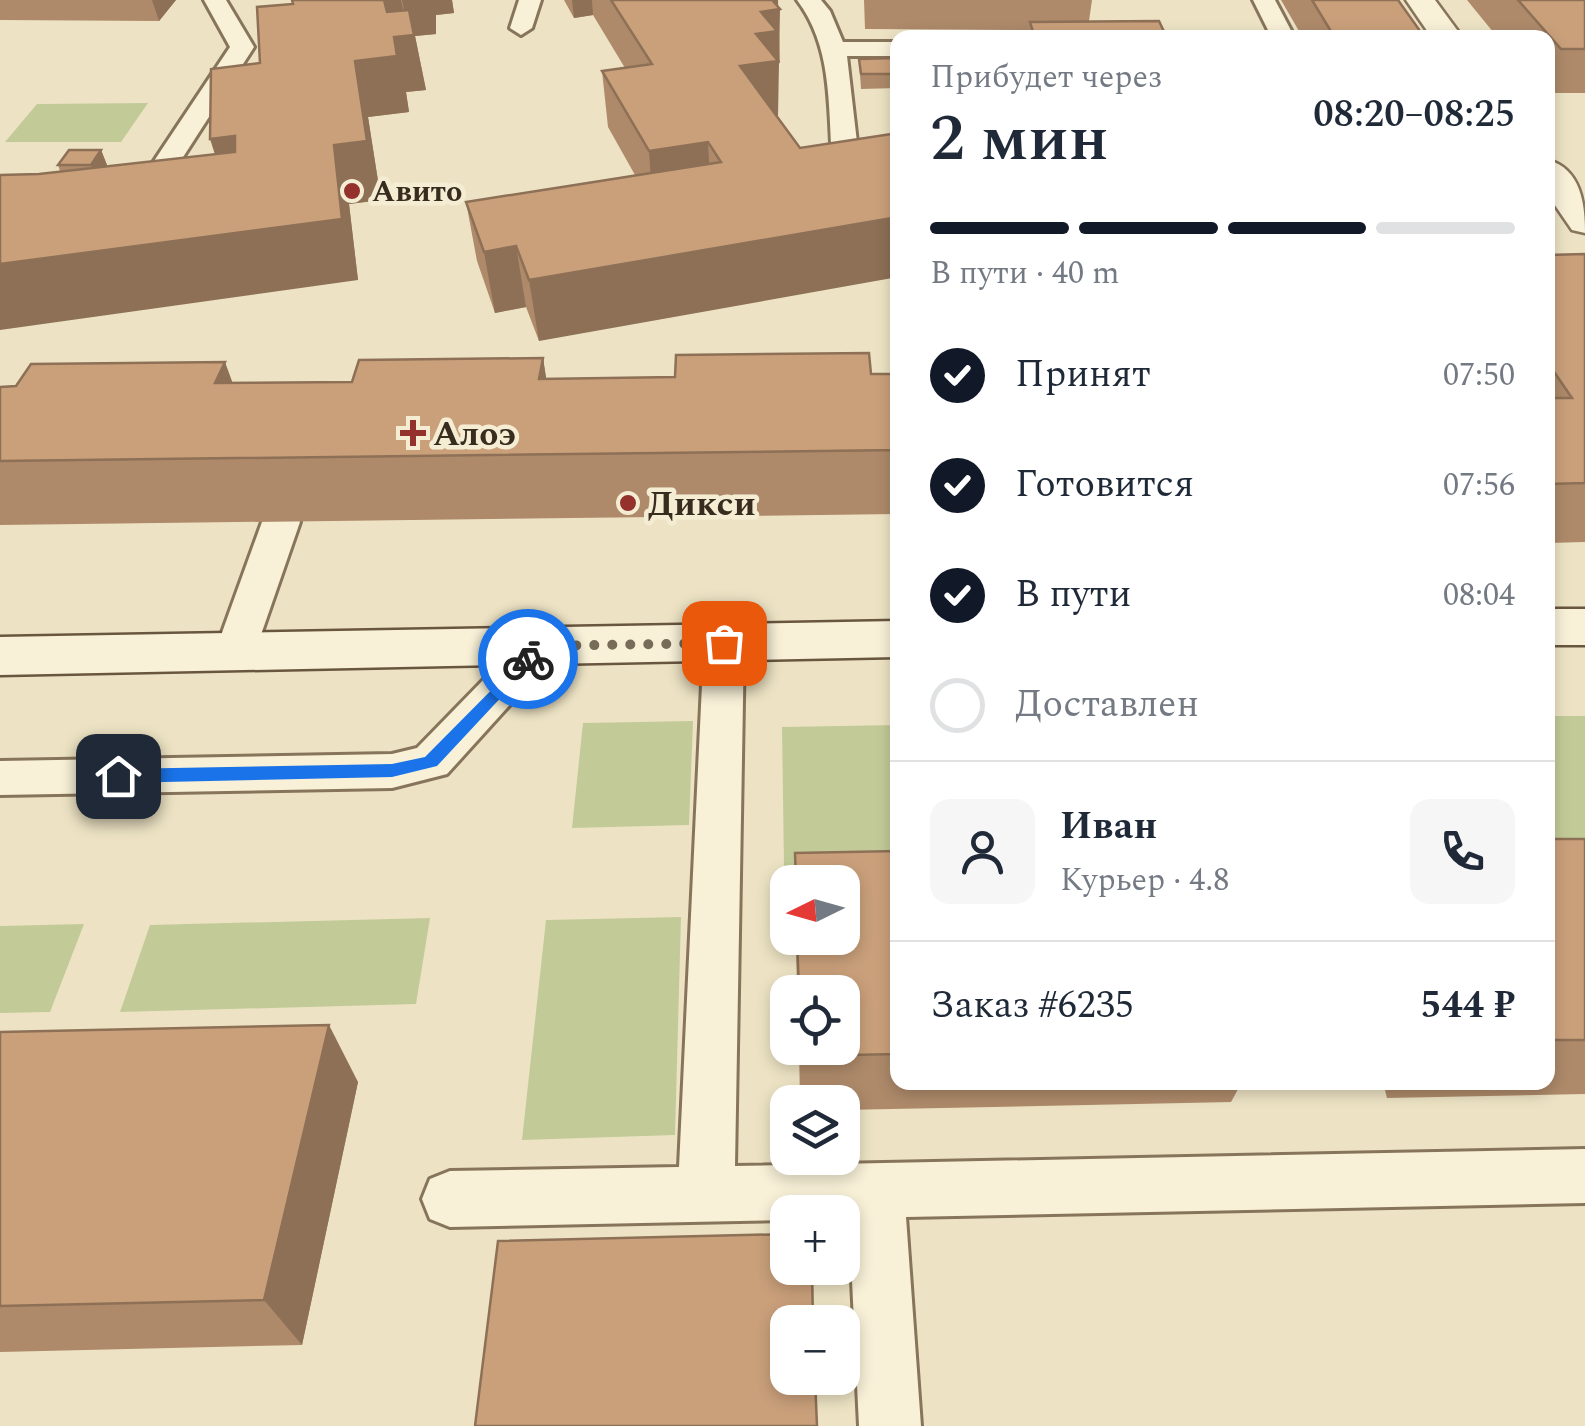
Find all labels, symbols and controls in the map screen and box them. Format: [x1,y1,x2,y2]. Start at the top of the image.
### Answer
text: Прибудет через [930,53,1162,102]
text: 08:20–08:25 [1313,86,1515,144]
text: 2 мин [930,90,1109,189]
place label: Авито [372,169,462,215]
marker: Авито [341,180,363,202]
text: В пути · 40 m [930,249,1120,298]
text: Принят [1015,346,1151,404]
icon: check [930,348,985,403]
text: 07:50 [1443,351,1515,400]
place label: Алоэ [433,408,516,461]
marker: Алоэ [402,422,424,444]
text: Готовится [1015,456,1194,514]
icon: check [930,458,985,513]
text: 07:56 [1443,461,1515,510]
place label: Дикси [648,478,756,531]
marker: Дикси [617,492,639,514]
text: В пути [1015,566,1131,624]
icon: check [930,568,985,623]
text: 08:04 [1443,571,1515,620]
pin [682,601,767,686]
courier [478,609,578,709]
icon: bag [697,616,752,671]
icon: bike [501,632,556,687]
text: Доставлен [1015,676,1199,734]
pin [76,734,161,819]
icon: home [91,749,146,804]
text: Иван [1060,798,1157,856]
button: person [930,799,1035,904]
button: phone [1410,799,1515,904]
text: Курьер · 4.8 [1060,856,1229,905]
north arrow [770,865,860,955]
map controls [770,865,860,1395]
button: locate [770,975,860,1065]
text: Заказ #6235 [930,977,1134,1035]
text: 544 ₽ [1420,977,1515,1035]
button: layers [770,1085,860,1175]
button: + [770,1195,860,1285]
button: − [770,1305,860,1395]

